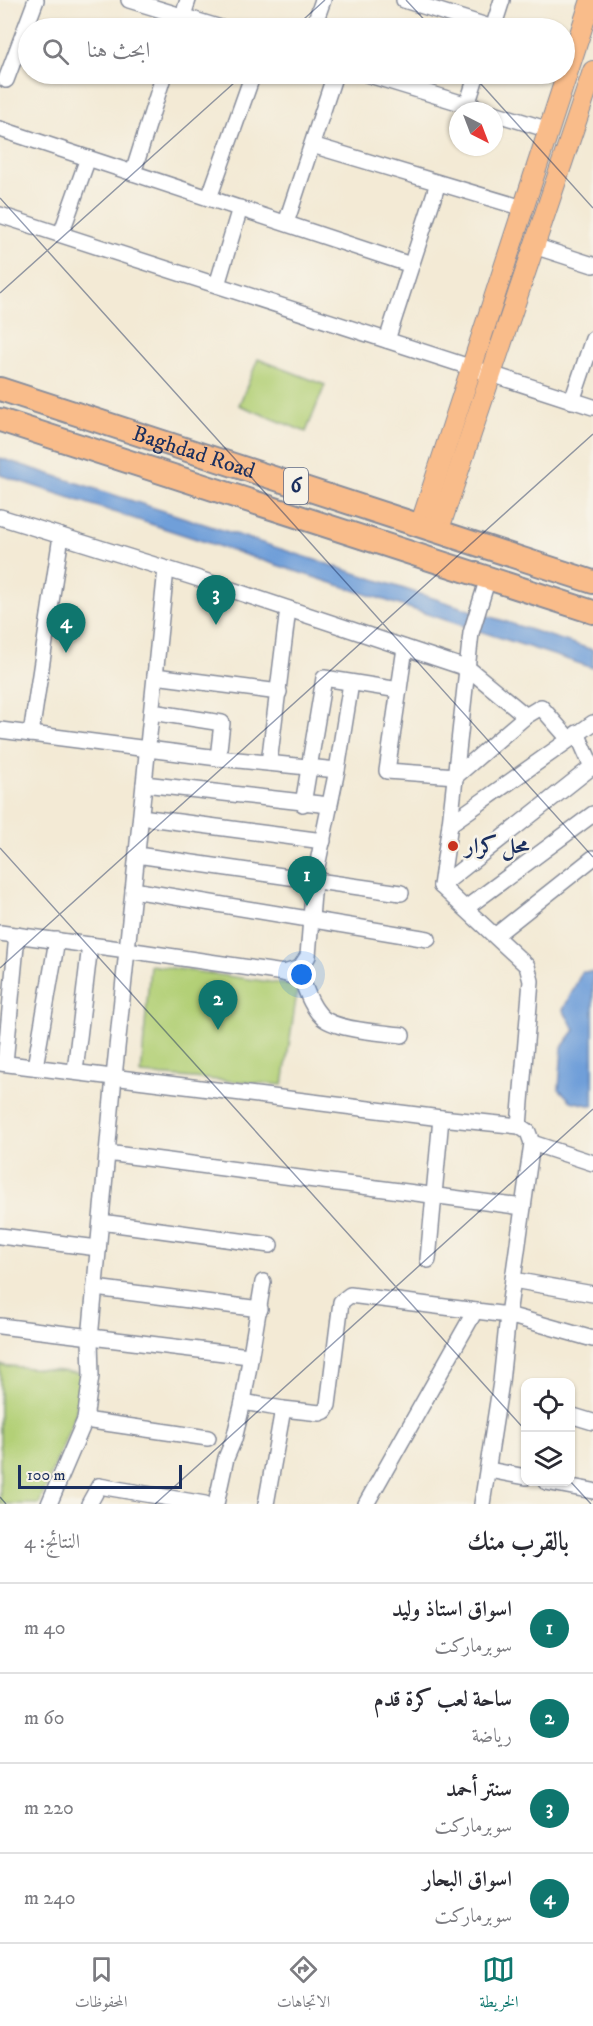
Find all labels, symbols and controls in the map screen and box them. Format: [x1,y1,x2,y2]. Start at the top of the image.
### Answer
search box [18,18,575,84]
icon: search [39,35,72,68]
text: ابحث هنا [87,37,150,64]
north arrow [449,102,503,156]
street label: Baghdad Road [129,420,259,485]
road number: 6 [284,468,308,504]
pin: 3 [196,576,236,625]
pin: 4 [46,604,86,653]
place label: محل كرار [462,833,530,861]
marker: محل كرار [446,839,460,853]
pin: 1 [288,856,326,906]
your location [287,960,316,989]
pin: 2 [198,980,238,1030]
map controls [521,1378,575,1486]
button: locate [521,1378,575,1432]
button: layers [521,1432,575,1486]
scale bar [18,1462,182,1490]
text: 100 m [27,1465,66,1485]
text: بالقرب منك [467,1526,569,1559]
text: النتائج: 4 [24,1530,80,1555]
text: اسواق استاذ وليد [392,1596,512,1623]
text: 40 m [24,1616,66,1641]
text: 1 [546,1616,553,1641]
text: سوبرماركت [434,1634,512,1659]
text: ساحة لعب كرة قدم [374,1686,512,1713]
text: 60 m [24,1706,65,1731]
text: 2 [545,1706,554,1731]
text: رياضة [472,1724,512,1749]
text: سنتر أحمد [446,1776,512,1803]
text: 220 m [24,1796,74,1821]
text: 3 [546,1796,553,1821]
text: سوبرماركت [434,1814,512,1839]
text: اسواق البحار [423,1866,512,1893]
text: 240 m [24,1886,75,1911]
text: 4 [544,1886,555,1911]
text: سوبرماركت [434,1904,512,1929]
tab: المحفوظات [75,1953,127,2017]
tab: الاتجاهات [277,1953,330,2017]
tab: الخريطة [479,1953,518,2017]

